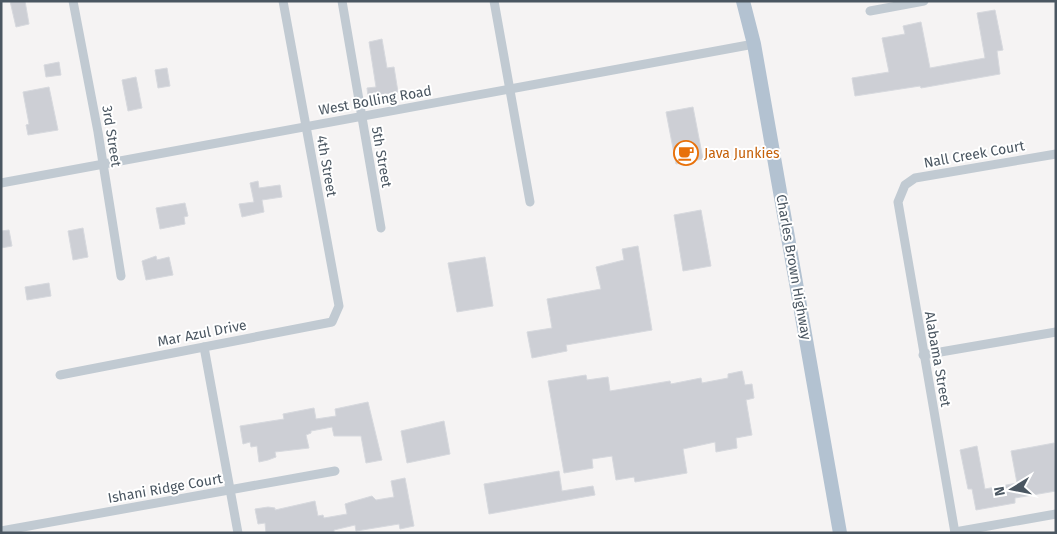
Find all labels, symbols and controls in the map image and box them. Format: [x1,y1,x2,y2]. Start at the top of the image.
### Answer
street label: West Bolling Road [317,82,433,119]
street label: 3rd Street [98,104,125,169]
street label: 5th Street [368,125,395,190]
street label: 4th Street [313,134,340,199]
street label: Nall Creek Court [922,137,1027,172]
cafe icon: Java Junkies [673,140,699,166]
place label: Java Junkies [704,145,780,162]
street label: Charles Brown Highway [772,193,815,341]
street label: Alabama Street [921,310,954,409]
street label: Mar Azul Drive [156,317,248,350]
north arrow [987,464,1037,514]
street label: Ishani Ridge Court [107,470,225,507]
text: N [991,485,1009,497]

